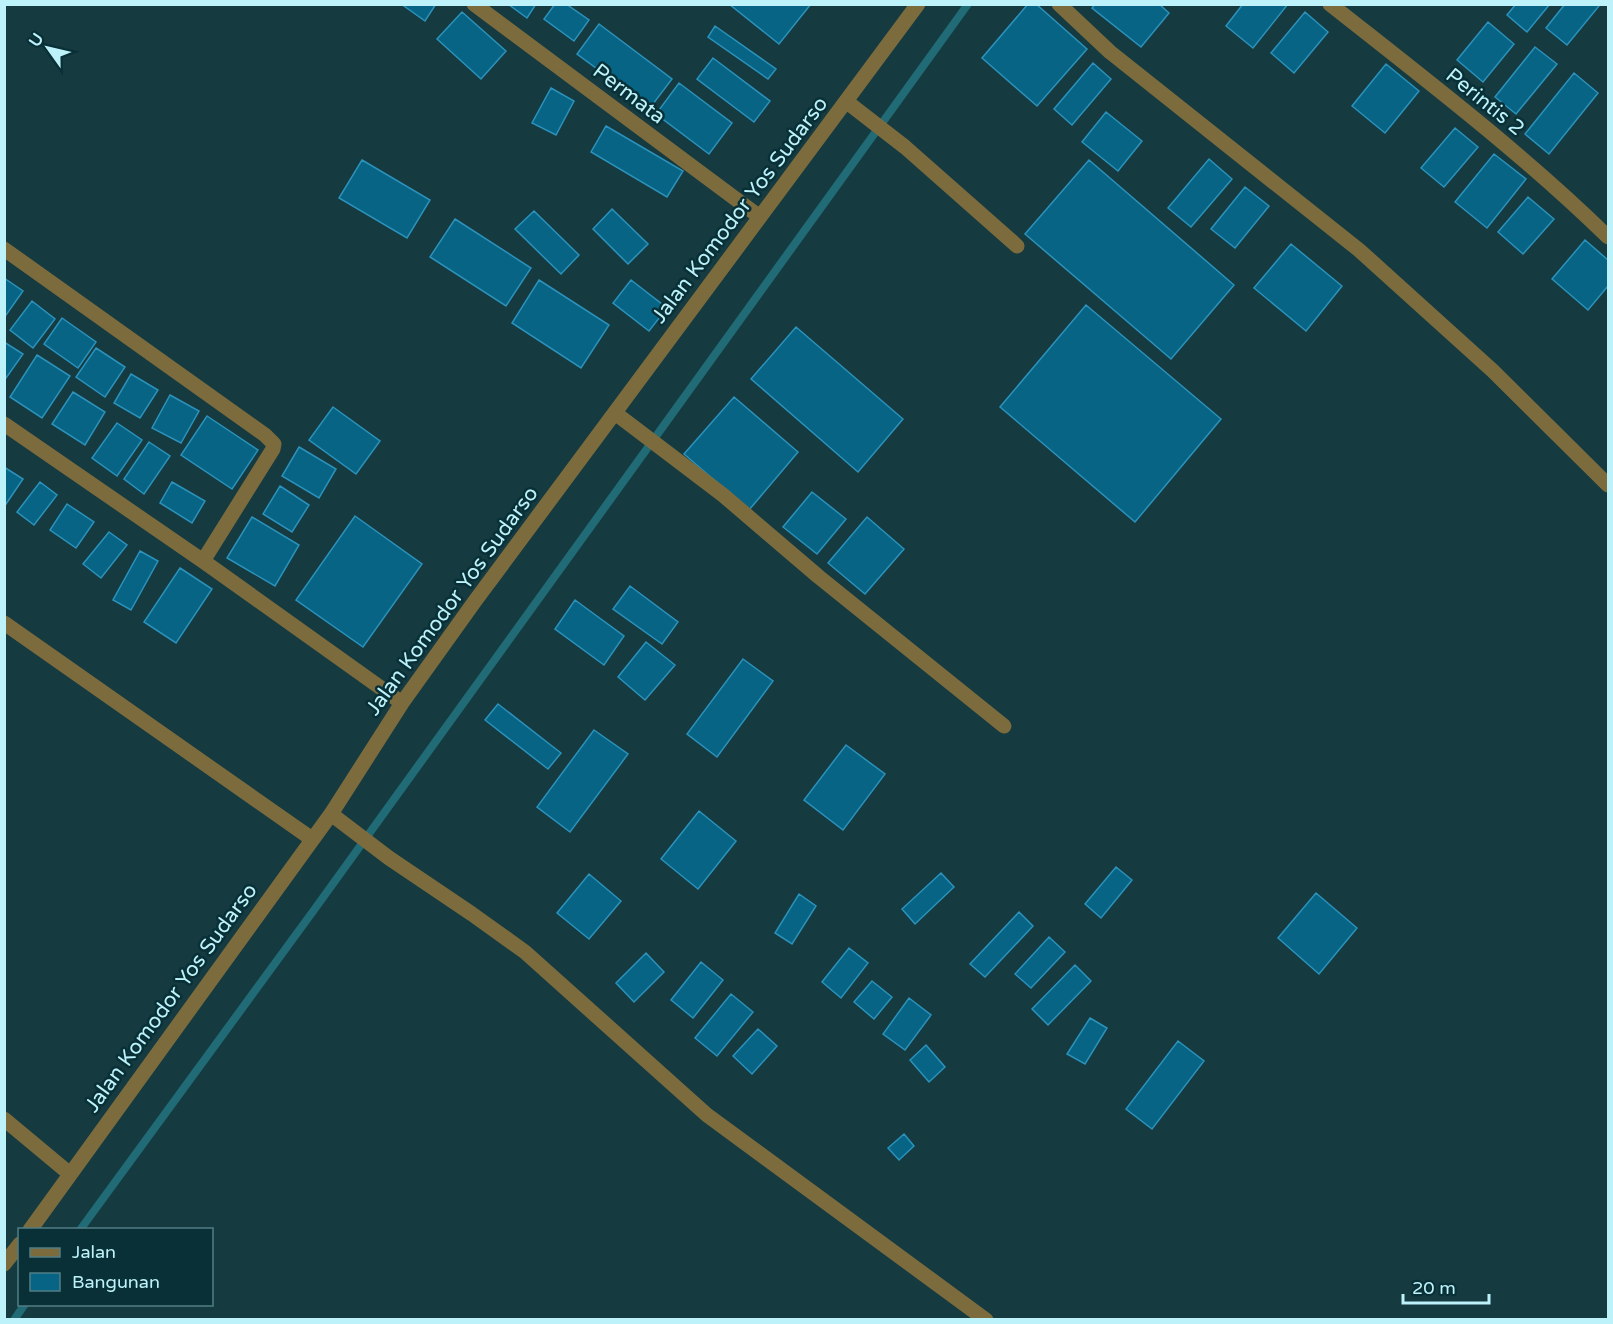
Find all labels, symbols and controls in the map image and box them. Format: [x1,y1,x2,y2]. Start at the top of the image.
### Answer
north arrow [18,18,78,78]
text: U [25,30,48,51]
street label: Permata [588,59,670,129]
street label: Perintis 2 [1441,63,1529,141]
street label: Jalan Komodor Yos Sudarso [647,92,833,328]
street label: Jalan Komodor Yos Sudarso [361,482,543,720]
street label: Jalan Komodor Yos Sudarso [80,879,262,1117]
legend [18,1228,213,1306]
text: Jalan [72,1241,116,1263]
scale bar [1403,1267,1488,1305]
text: Bangunan [72,1271,160,1293]
text: 20 m [1412,1277,1456,1299]

